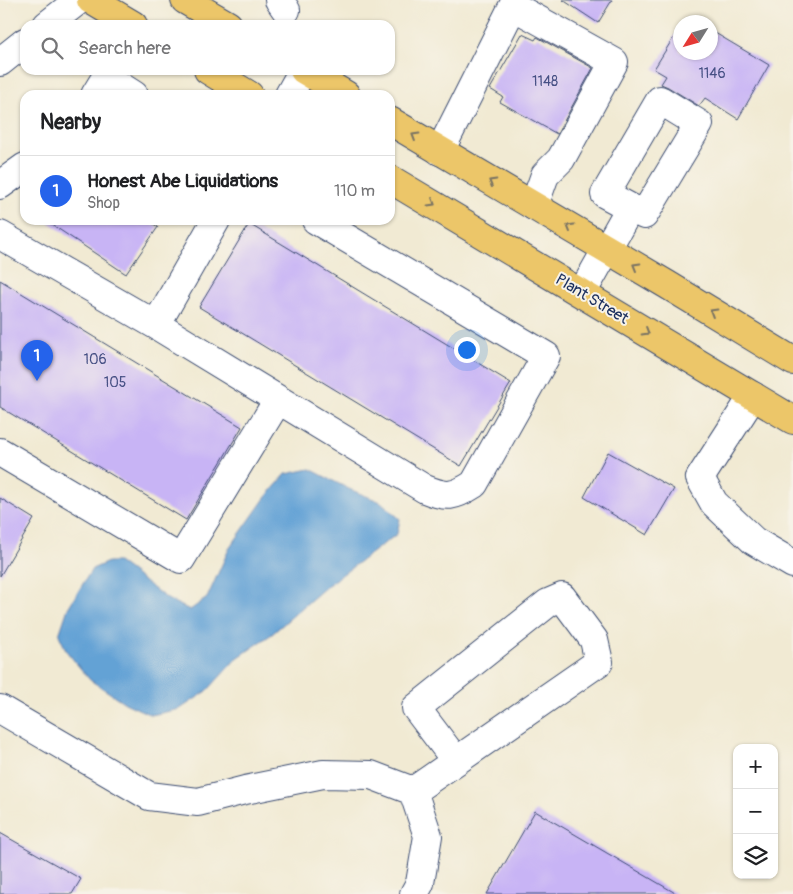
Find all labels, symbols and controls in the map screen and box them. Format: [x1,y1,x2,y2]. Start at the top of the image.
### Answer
north arrow [673,15,718,60]
search box [20,20,395,75]
icon: search [38,34,66,62]
text: Search here [78,36,171,60]
house number: 1146 [698,65,726,82]
house number: 1148 [532,73,558,90]
text: Nearby [40,109,101,136]
one-way arrow [411,132,420,142]
text: Honest Abe Liquidations [87,169,278,193]
one-way arrow [489,178,498,188]
text: 1 [53,181,59,201]
text: 110 m [334,181,375,201]
text: Shop [87,193,120,213]
one-way arrow [426,197,435,207]
one-way arrow [567,224,576,234]
one-way arrow [633,262,642,272]
street label: Plant Street [552,269,633,329]
one-way arrow [709,308,718,318]
one-way arrow [641,325,650,335]
your location [454,337,480,363]
pin: 1 [21,340,53,381]
house number: 106 [83,351,107,368]
house number: 105 [104,374,126,391]
map controls [733,744,778,879]
button: + [733,744,778,789]
button: − [733,789,778,834]
button: layers [733,834,778,879]

